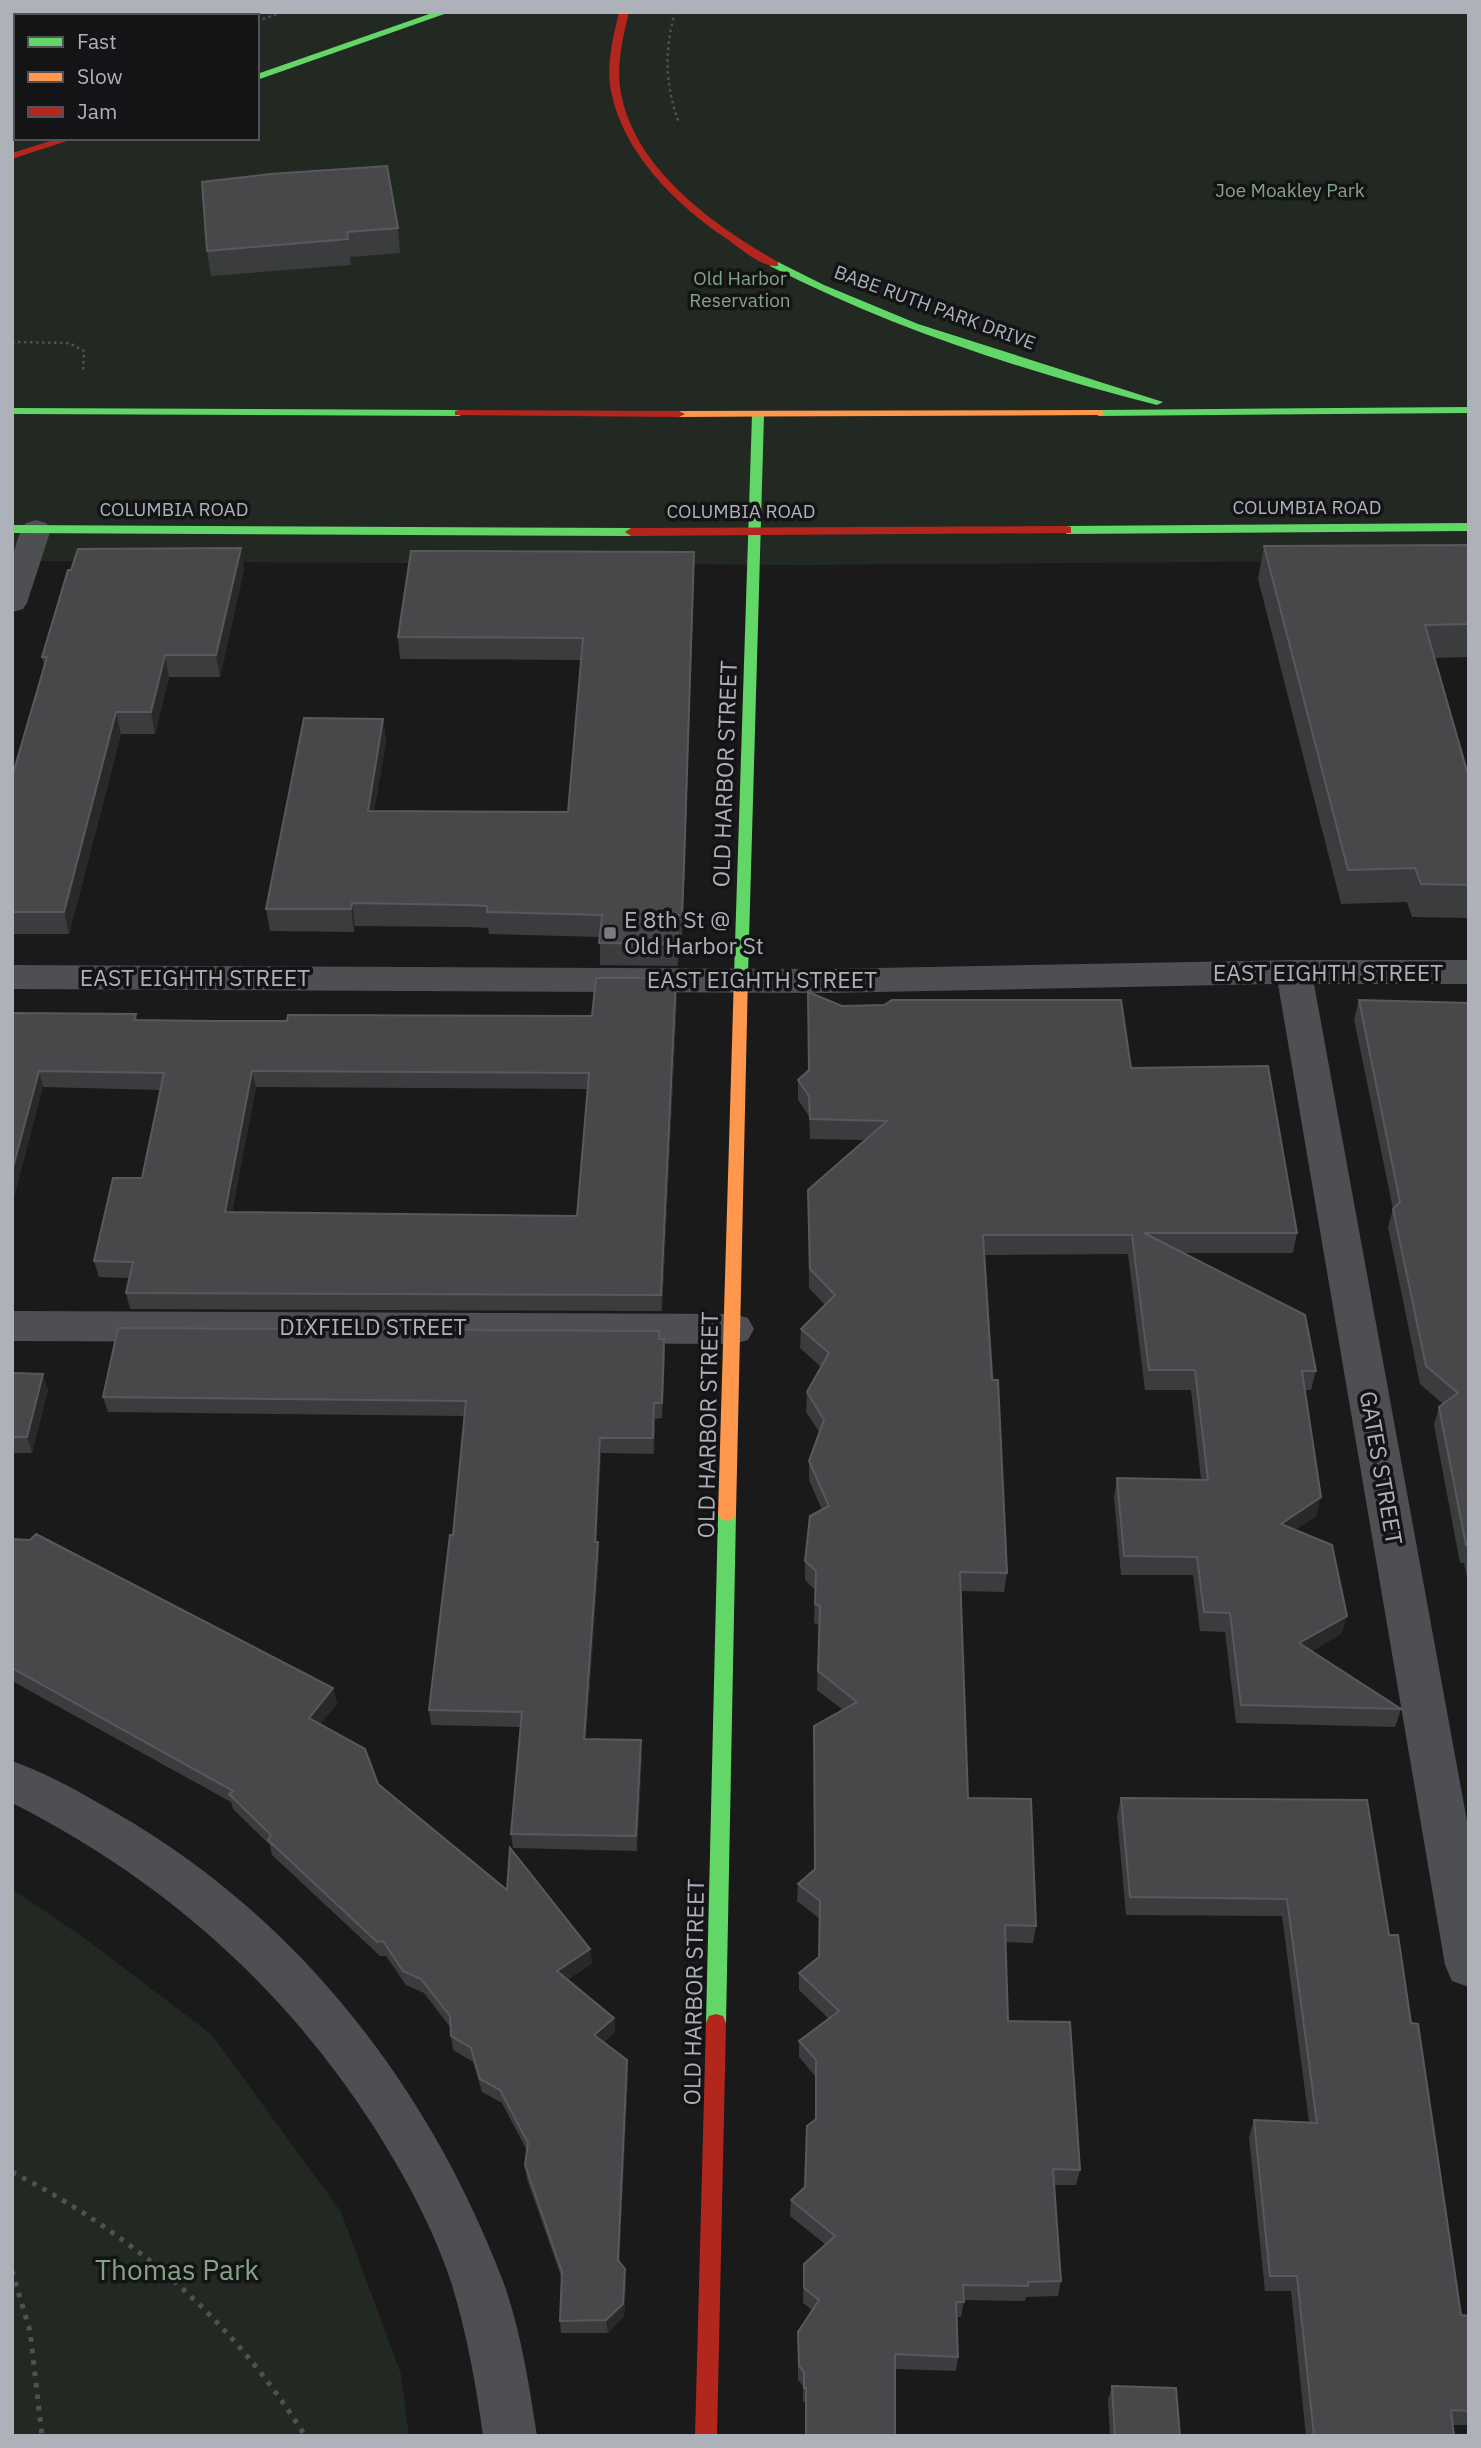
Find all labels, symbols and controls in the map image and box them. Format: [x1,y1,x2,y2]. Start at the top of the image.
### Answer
legend [14,14,259,140]
text: Fast [77,27,117,55]
text: Slow [77,62,123,90]
text: Jam [77,97,117,125]
park label: Joe Moakley Park [1215,178,1365,202]
street label: BABE RUTH PARK DRIVE [831,259,1039,355]
park label: Old Harbor Reservation [689,266,791,312]
street label: COLUMBIA ROAD [1232,495,1382,519]
street label: COLUMBIA ROAD [99,497,249,521]
street label: COLUMBIA ROAD [666,499,816,523]
street label: OLD HARBOR STREET [705,660,743,888]
place label: E 8th St @ Old Harbor St [624,904,764,960]
marker: E 8th St @ Old Harbor St [602,925,618,941]
street label: EAST EIGHTH STREET [1213,957,1443,987]
street label: EAST EIGHTH STREET [80,962,310,992]
street label: EAST EIGHTH STREET [647,964,877,994]
street label: DIXFIELD STREET [279,1311,467,1341]
street label: OLD HARBOR STREET [690,1311,724,1539]
street label: GATES STREET [1354,1389,1410,1547]
street label: OLD HARBOR STREET [676,1878,710,2106]
park label: Thomas Park [95,2251,259,2288]

